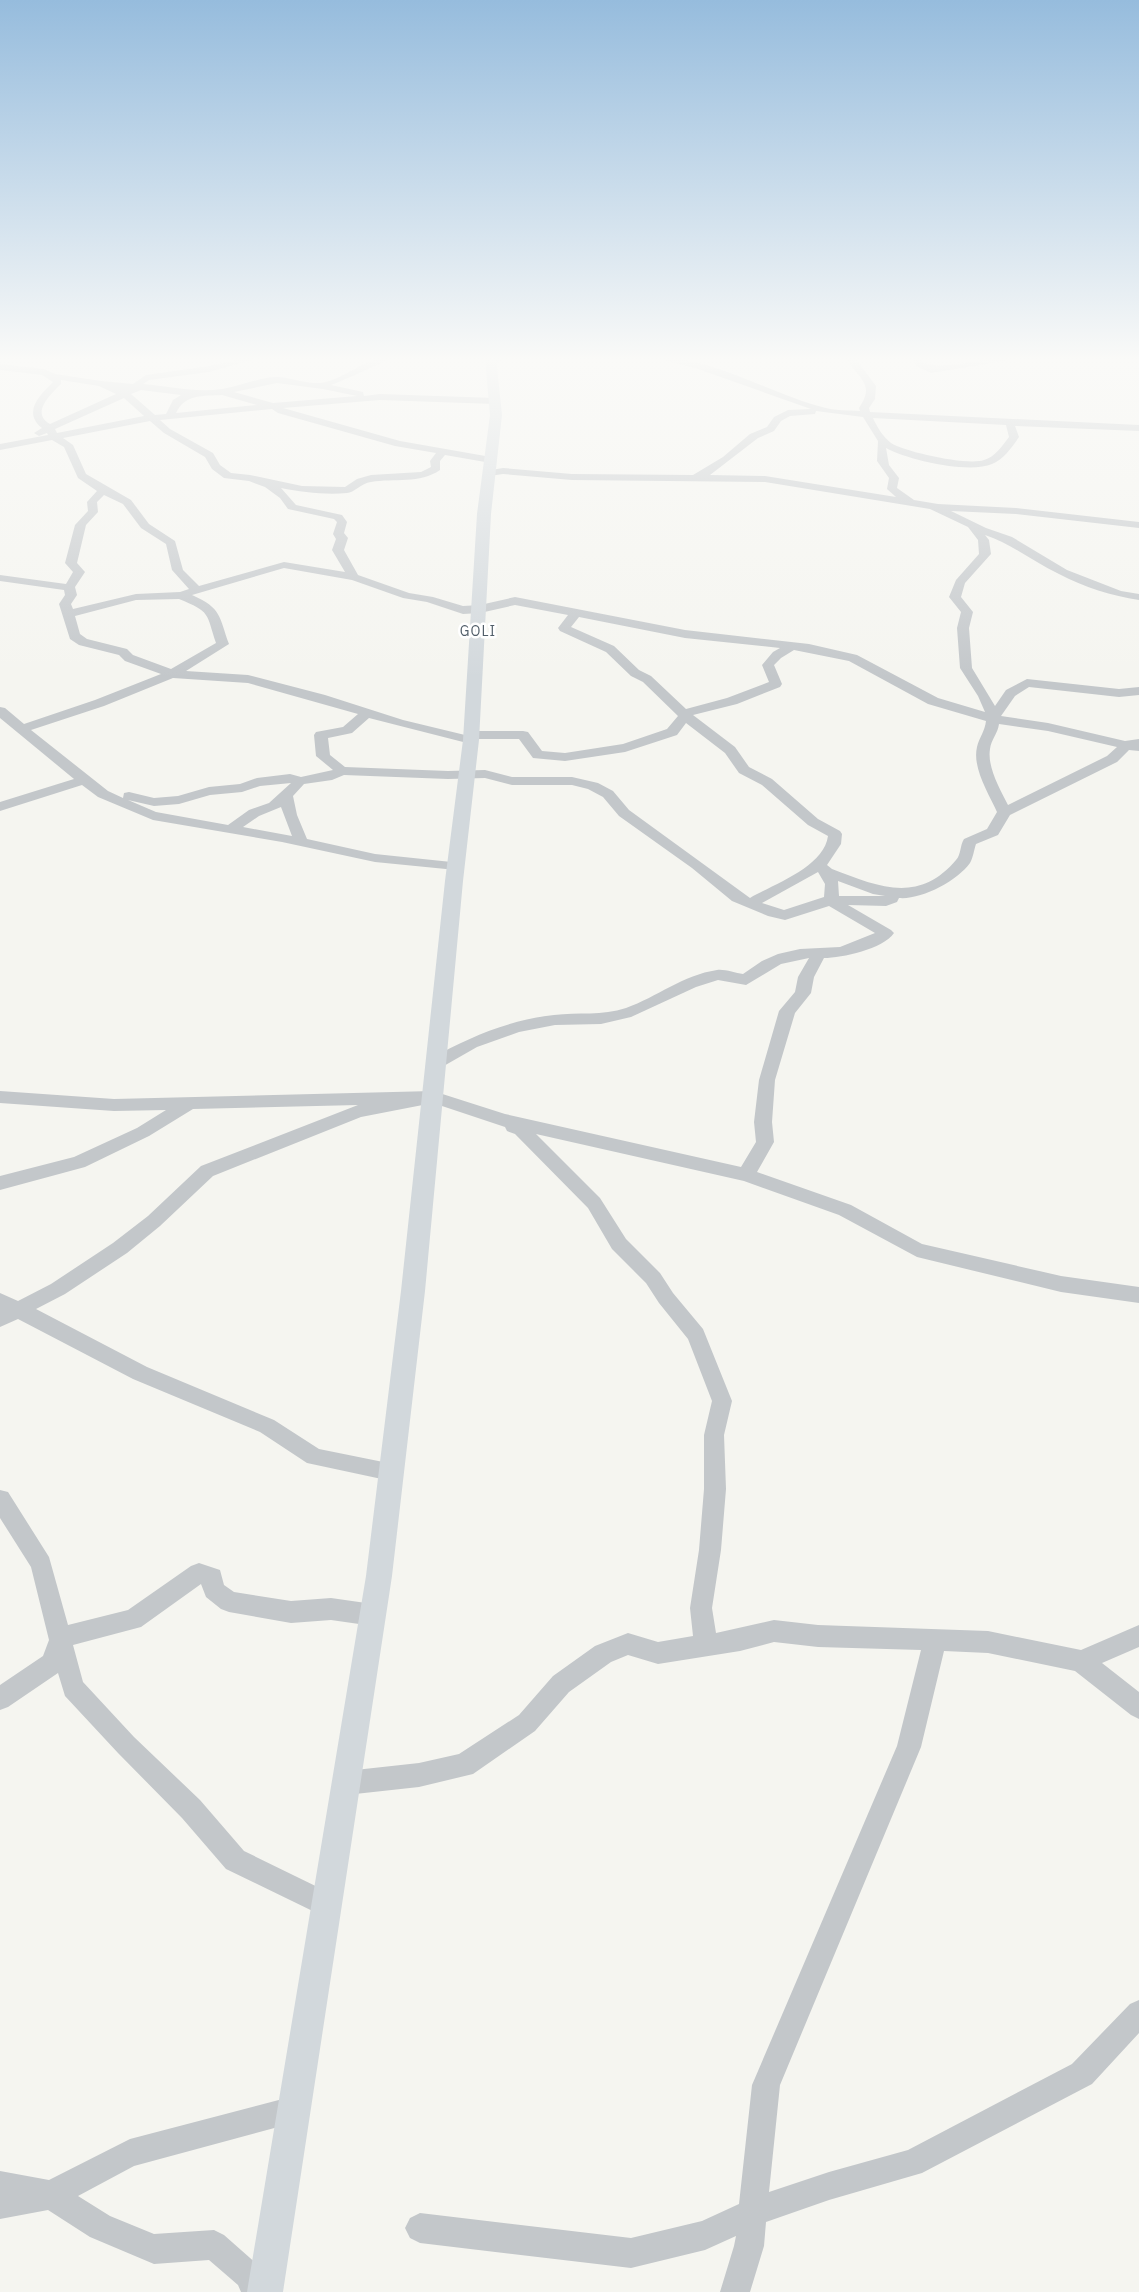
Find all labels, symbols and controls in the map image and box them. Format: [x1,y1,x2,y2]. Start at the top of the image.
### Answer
district label: GOLI [460,622,496,640]

